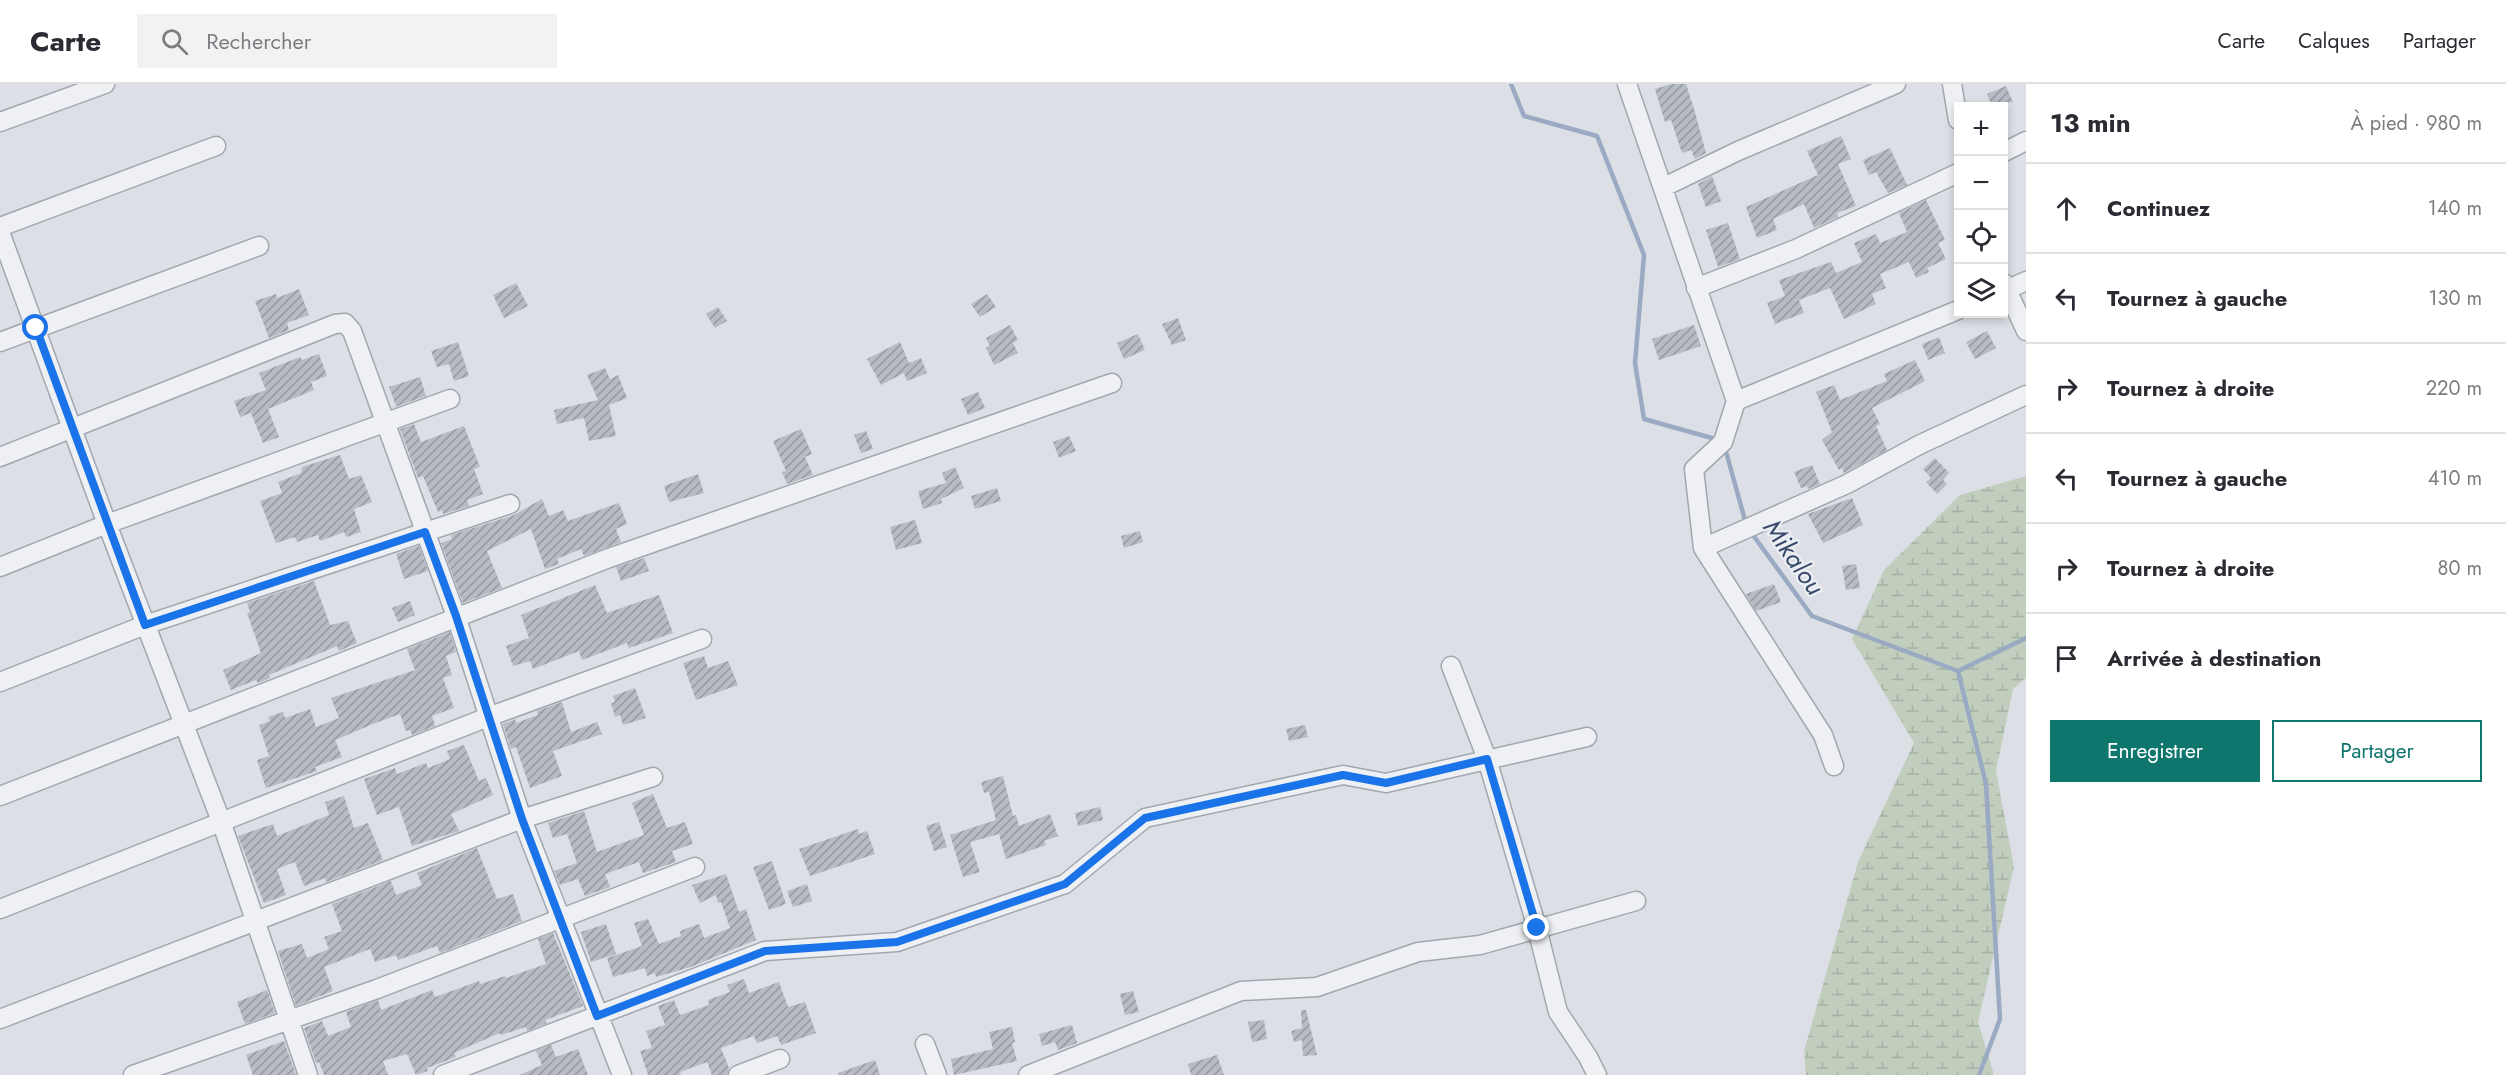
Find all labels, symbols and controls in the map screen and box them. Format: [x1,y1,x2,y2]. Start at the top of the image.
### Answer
search box [137,14,557,68]
text: Carte [30,21,101,62]
icon: search [158,25,191,58]
text: Rechercher [206,25,311,57]
text: Carte [2218,26,2265,56]
text: Calques [2298,26,2370,56]
text: Partager [2403,26,2476,56]
map controls [1954,102,2008,318]
button: + [1954,102,2008,156]
text: 13 min [2050,104,2131,142]
text: À pied · 980 m [2350,109,2482,138]
button: − [1954,156,2008,210]
icon: ahead [2050,192,2083,225]
text: Continuez [2107,192,2210,224]
text: 140 m [2428,194,2482,223]
button: locate [1954,210,2008,264]
button: layers [1954,264,2008,318]
icon: left [2050,282,2083,315]
text: Tournez à gauche [2107,282,2287,314]
text: 130 m [2428,284,2482,313]
route start [22,314,48,340]
icon: right [2050,372,2083,405]
text: Tournez à droite [2107,372,2274,404]
text: 220 m [2426,374,2482,403]
icon: left [2050,462,2083,495]
text: Tournez à gauche [2107,462,2287,494]
text: 410 m [2428,464,2482,493]
water label: Mikalou [1754,511,1834,603]
icon: right [2050,552,2083,585]
text: Tournez à droite [2107,552,2274,584]
text: 80 m [2437,554,2482,583]
icon: arrive [2050,642,2083,675]
text: Arrivée à destination [2107,642,2321,674]
button: Enregistrer [2050,720,2260,782]
button: Partager [2272,720,2482,782]
route end [1523,914,1549,940]

